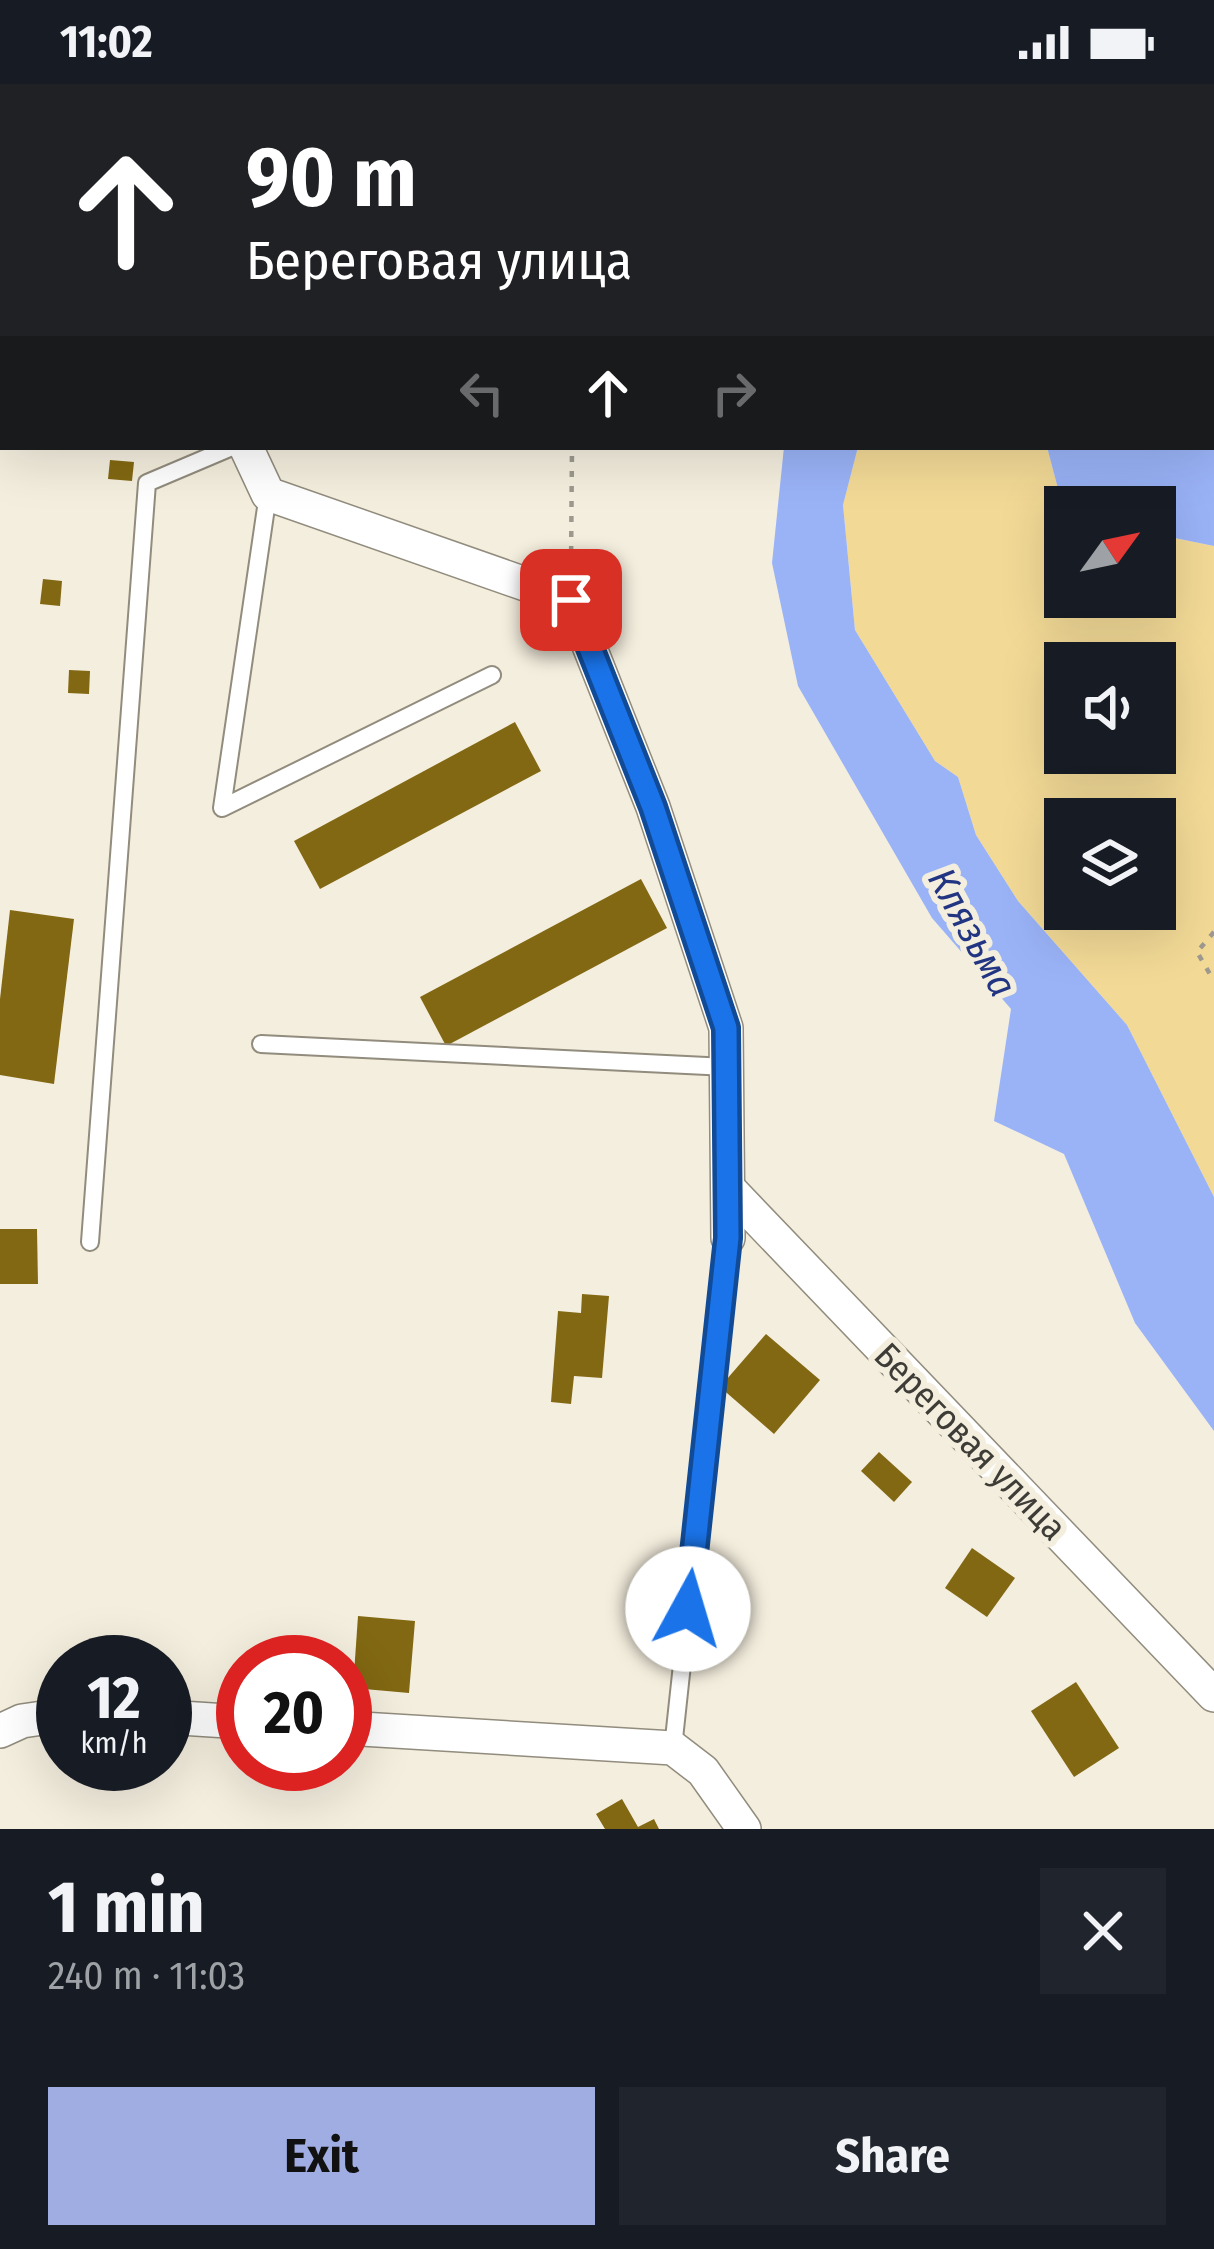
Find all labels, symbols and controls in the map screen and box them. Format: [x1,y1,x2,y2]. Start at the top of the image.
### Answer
text: 11:02 [60,15,153,69]
text: 90 m [246,127,417,228]
icon: ahead [48,132,204,288]
text: Береговая улица [246,229,632,293]
icon: left [449,360,515,426]
icon: ahead [575,360,641,426]
icon: right [701,360,767,426]
north arrow [1044,486,1176,618]
map controls [1044,486,1176,930]
pin [520,549,622,651]
icon: arrive [538,567,604,633]
button: sound [1044,642,1176,774]
button: layers [1044,798,1176,930]
water label: Клязьма [918,860,1026,1005]
street label: Береговая улица [865,1334,1076,1550]
position arrow [625,1546,751,1672]
speed limit sign: 20 [216,1635,372,1791]
text: 12 [87,1662,141,1734]
text: km/h [81,1725,147,1761]
text: 1 min [48,1865,205,1951]
button: close [1040,1868,1166,1994]
text: 240 m · 11:03 [48,1953,245,1999]
button: Exit [48,2087,595,2225]
button: Share [619,2087,1166,2225]

